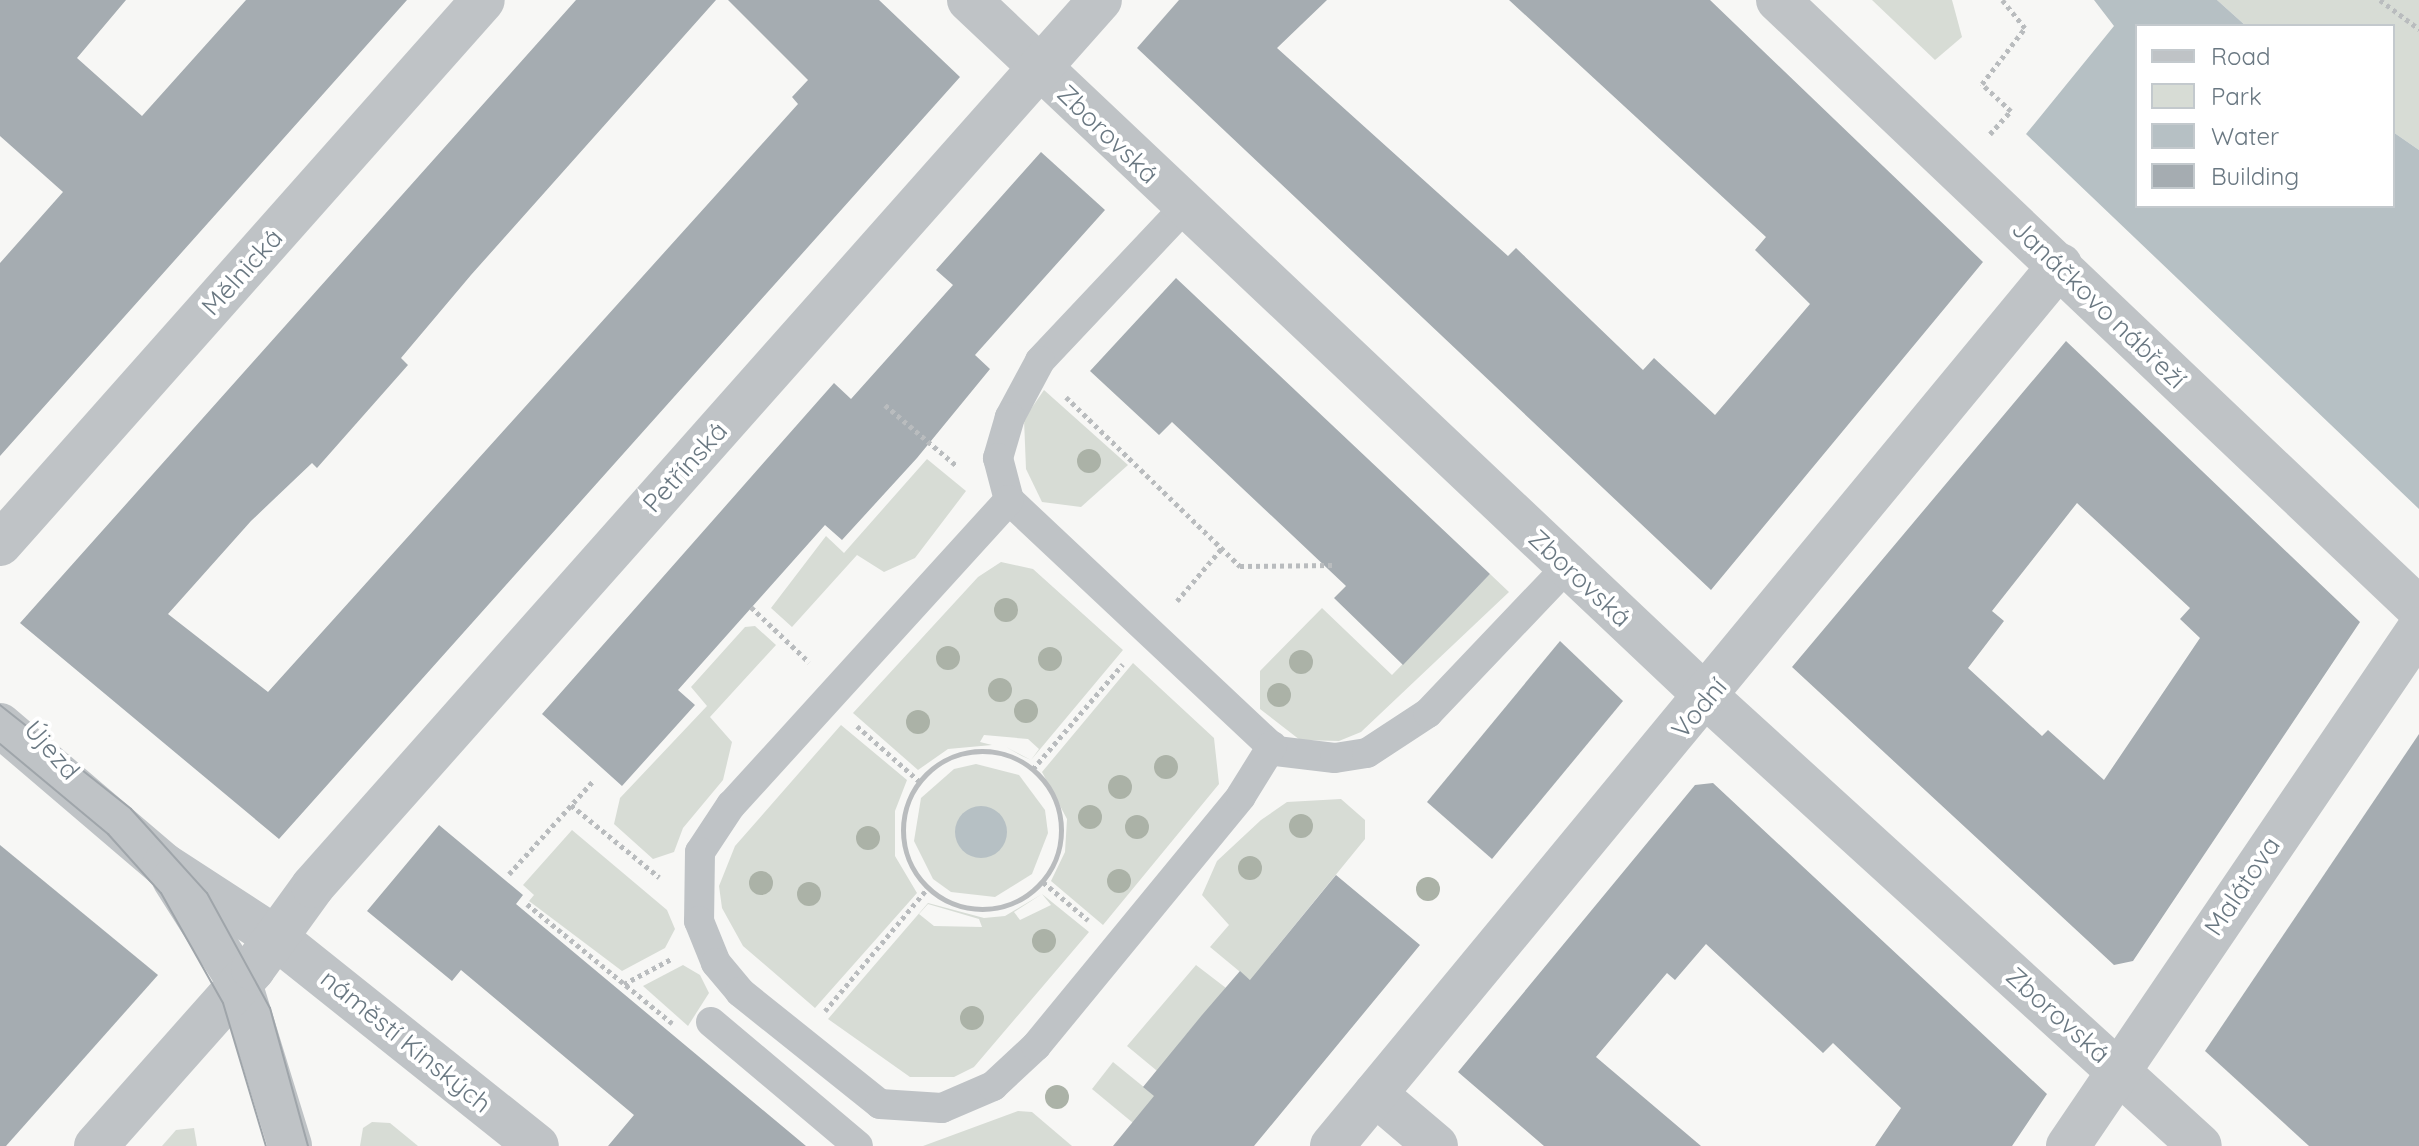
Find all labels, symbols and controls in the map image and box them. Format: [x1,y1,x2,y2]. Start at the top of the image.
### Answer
legend [2135,24,2395,208]
text: Road [2211,41,2271,71]
street label: Zborovská [1051,78,1165,190]
text: Park [2211,81,2262,111]
text: Water [2211,121,2279,151]
text: Building [2211,161,2299,191]
street label: Janáčkovo nábřeží [2006,213,2192,395]
street label: Mělnická [195,222,289,322]
street label: Petřínská [636,415,734,519]
street label: Zborovská [1522,523,1638,633]
street label: Vodní [1665,672,1733,744]
street label: Újezd [18,714,86,786]
street label: Malátova [2198,831,2286,941]
street label: Zborovská [2000,960,2116,1070]
street label: náměstí Kinských [315,963,497,1119]

